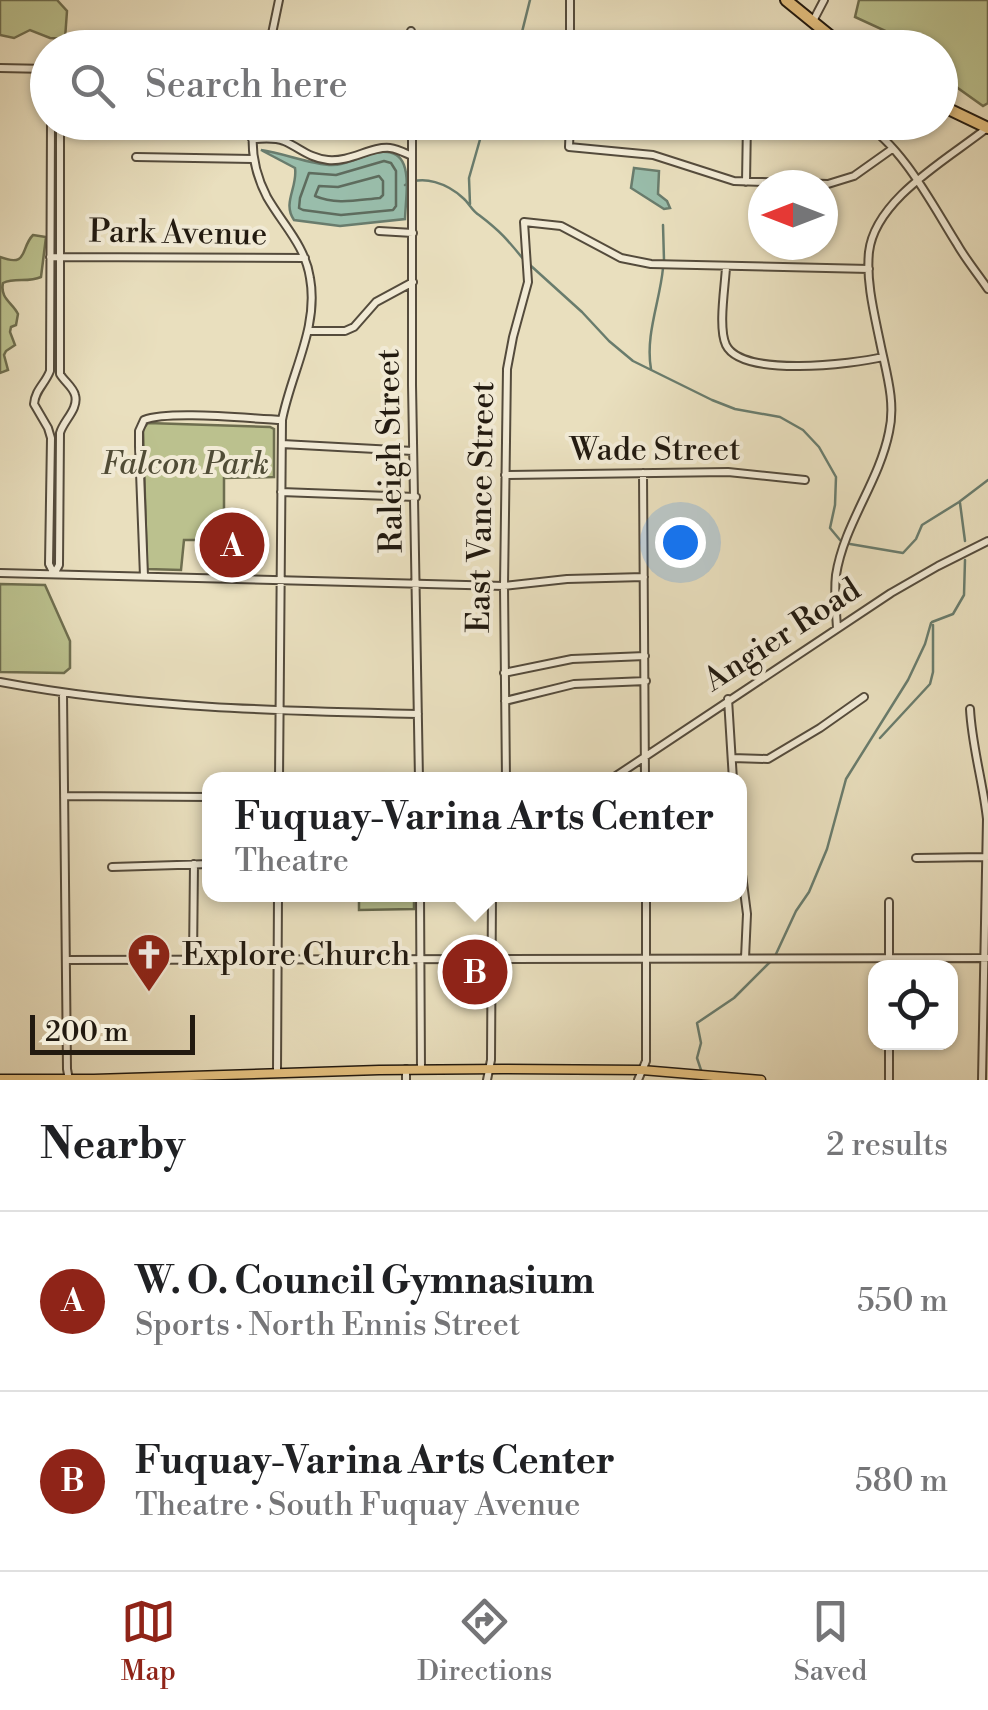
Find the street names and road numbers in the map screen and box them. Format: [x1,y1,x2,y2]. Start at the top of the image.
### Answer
street label: Park Avenue [88,211,268,255]
street label: Raleigh Street [368,348,412,554]
street label: East Vance Street [459,381,503,633]
street label: Wade Street [568,430,741,470]
street label: Angier Road [695,569,868,701]

